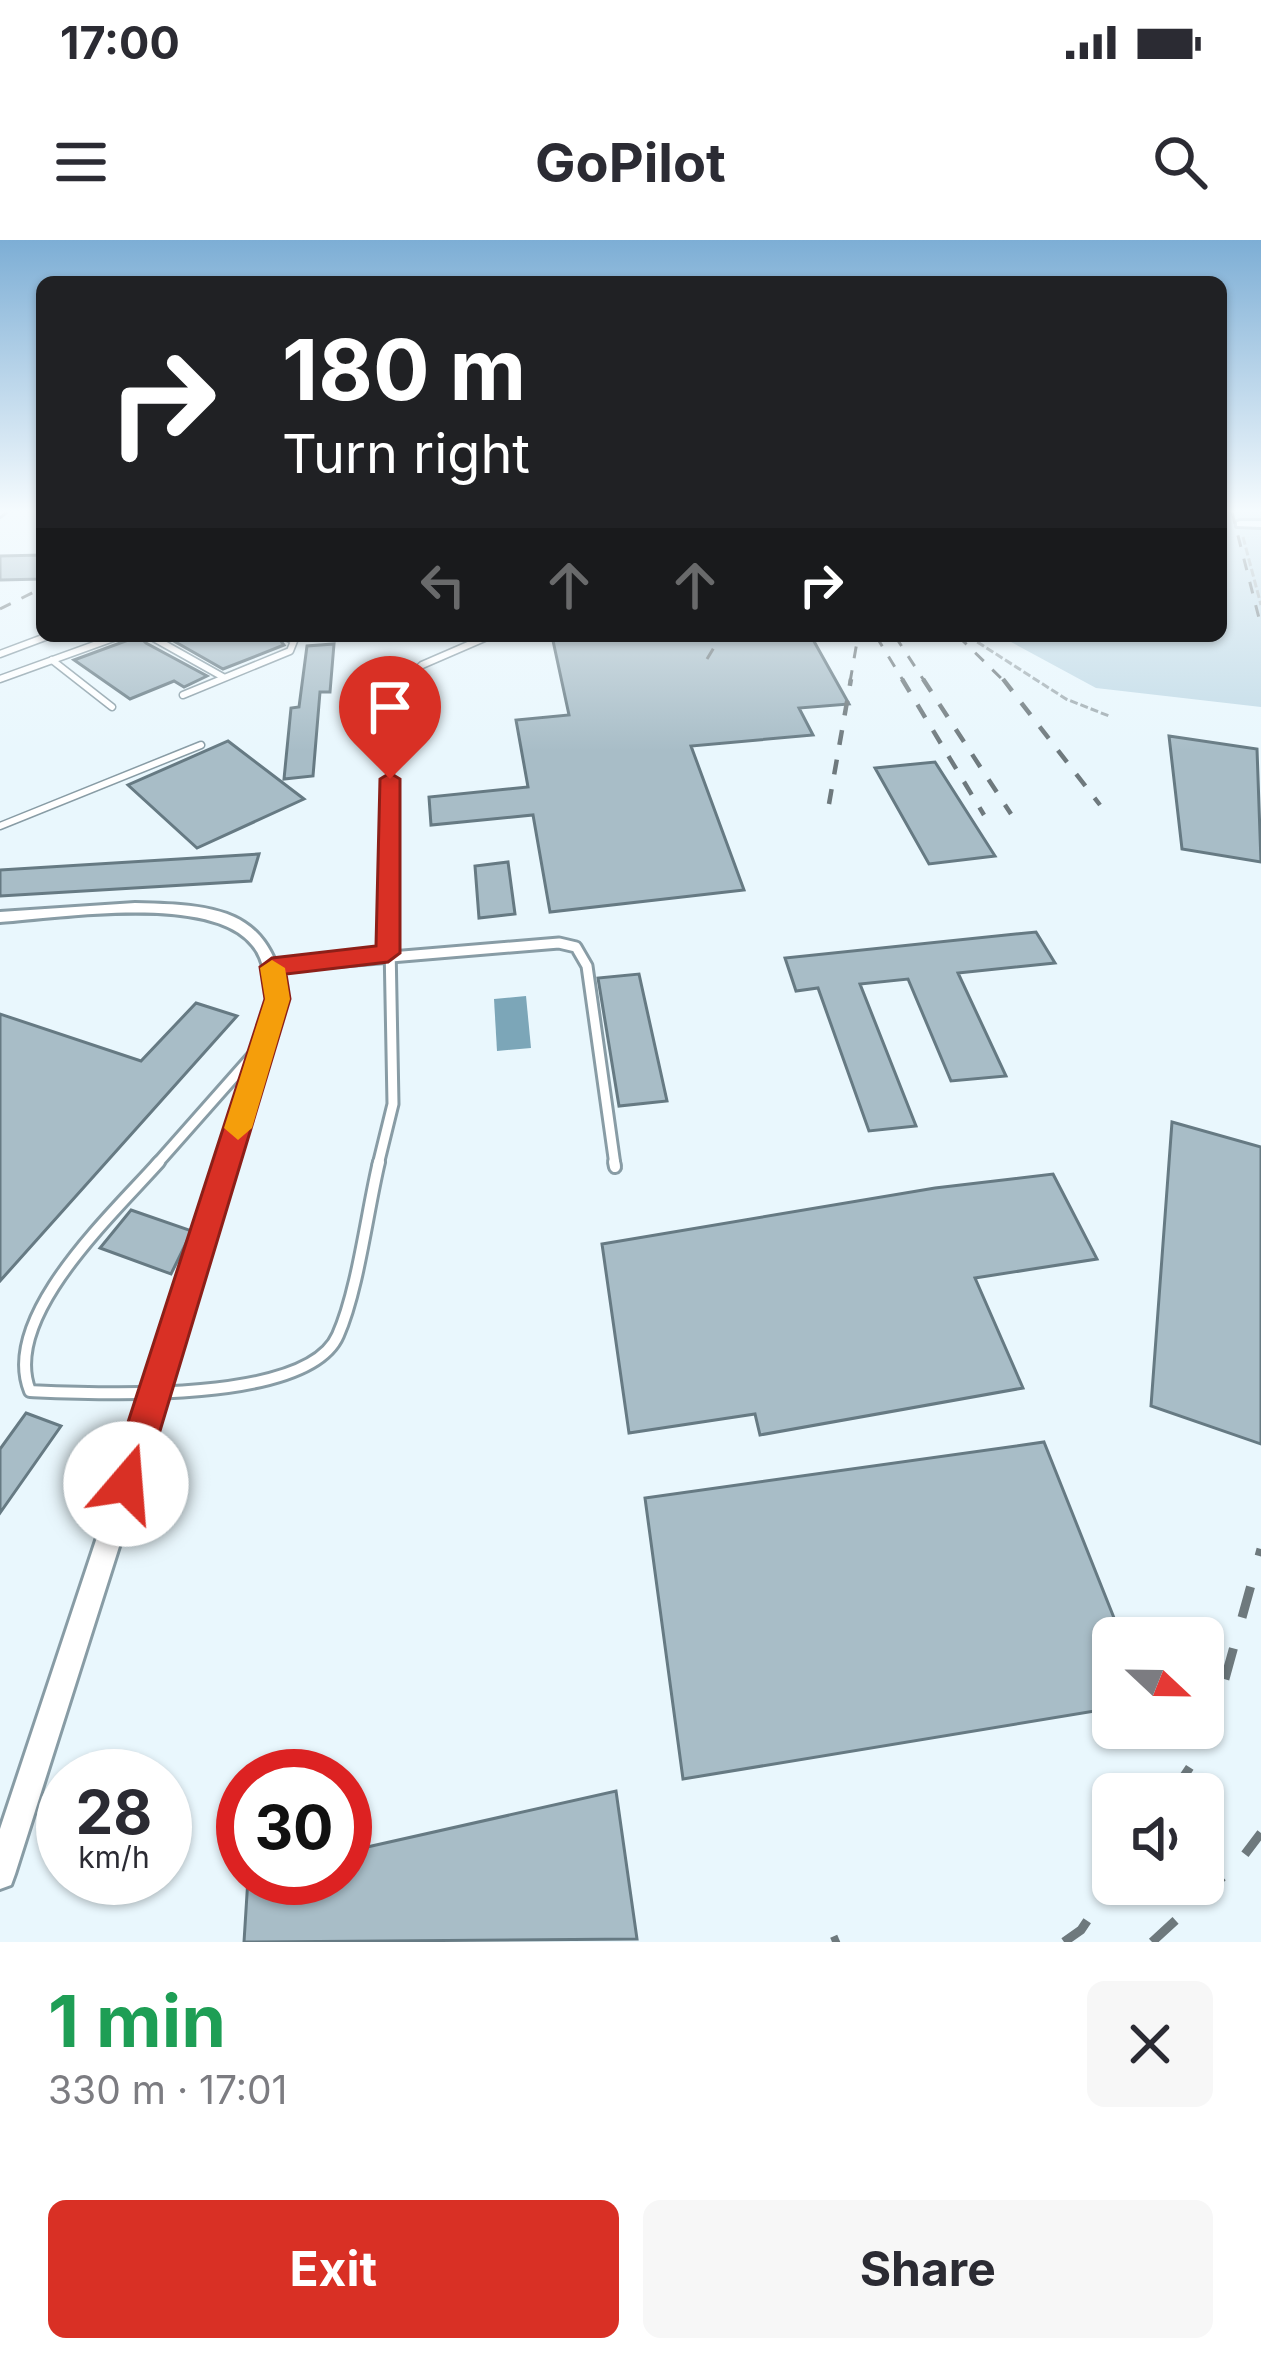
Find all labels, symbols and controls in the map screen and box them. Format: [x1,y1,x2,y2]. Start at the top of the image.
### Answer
text: 17:00 [60,15,180,70]
icon: menu [48,129,114,195]
icon: search [1147,129,1213,195]
text: GoPilot [535,130,726,195]
text: 180 m [282,319,526,420]
icon: right [84,324,240,480]
text: Turn right [282,421,530,486]
icon: left [410,552,476,618]
icon: ahead [536,552,602,618]
icon: ahead [662,552,728,618]
icon: right [788,552,854,618]
pin [339,656,441,779]
icon: arrive [357,674,423,740]
position arrow [63,1421,189,1547]
north arrow [1092,1617,1224,1749]
map controls [1092,1617,1224,1905]
speed limit sign: 30 [216,1749,372,1905]
button: sound [1092,1773,1224,1905]
text: 28 [76,1776,152,1848]
text: km/h [78,1839,150,1875]
text: 1 min [48,1977,226,2064]
button: close [1087,1981,1213,2107]
text: 330 m · 17:01 [48,2066,287,2113]
button: Exit [48,2200,619,2338]
button: Share [643,2200,1213,2338]

